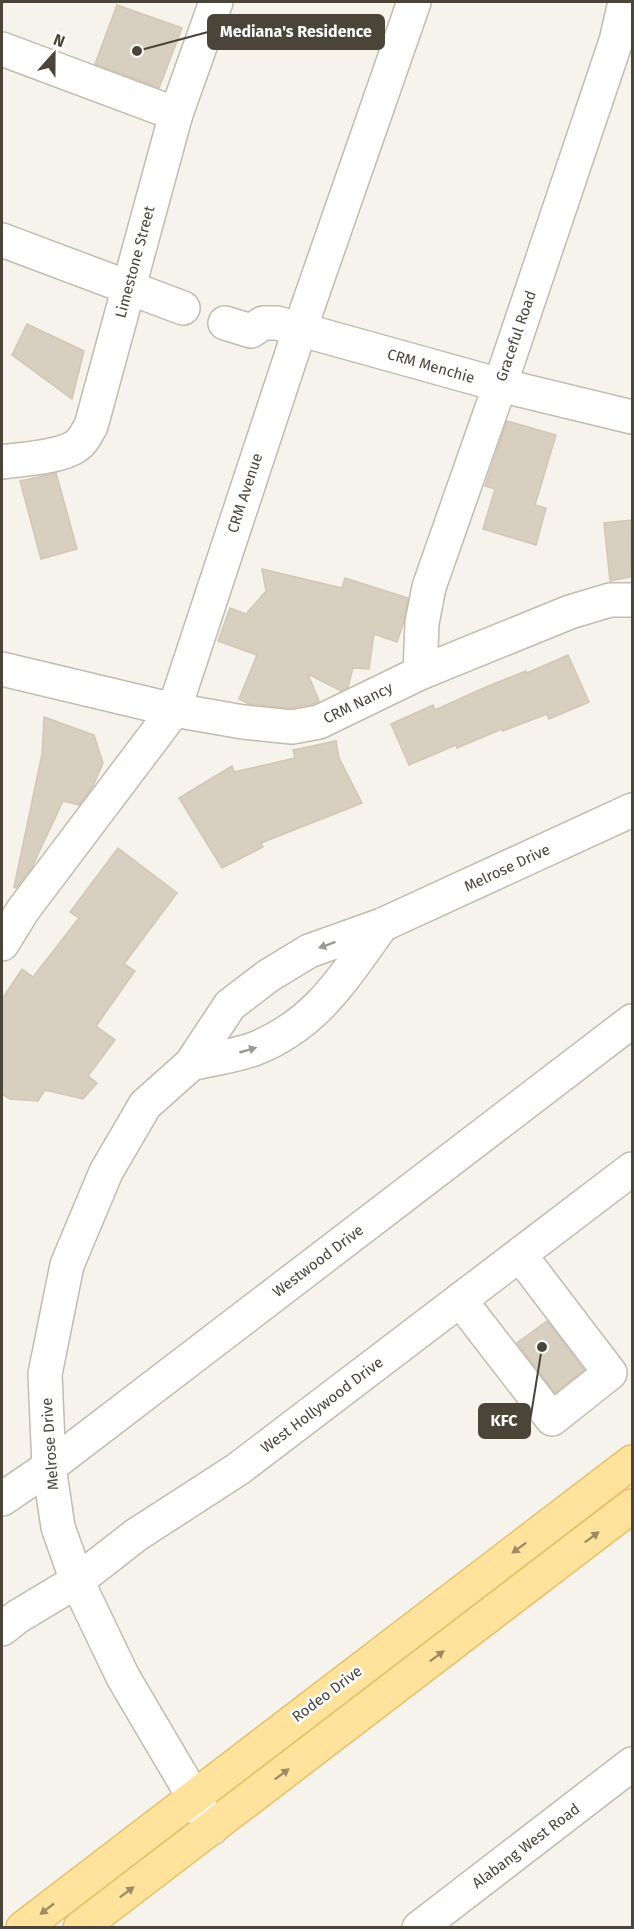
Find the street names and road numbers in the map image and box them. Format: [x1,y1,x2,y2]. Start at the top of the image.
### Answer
street label: Limestone Street [111,203,159,320]
street label: Graceful Road [492,288,540,384]
street label: CRM Menchie [385,345,477,387]
street label: CRM Avenue [224,451,266,535]
street label: CRM Nancy [320,678,396,728]
street label: Melrose Drive [461,840,553,896]
street label: Westwood Drive [269,1221,367,1301]
street label: West Hollywood Drive [257,1353,387,1457]
street label: Melrose Drive [38,1397,62,1491]
street label: Rodeo Drive [289,1662,365,1726]
street label: Alabang West Road [469,1800,583,1892]

